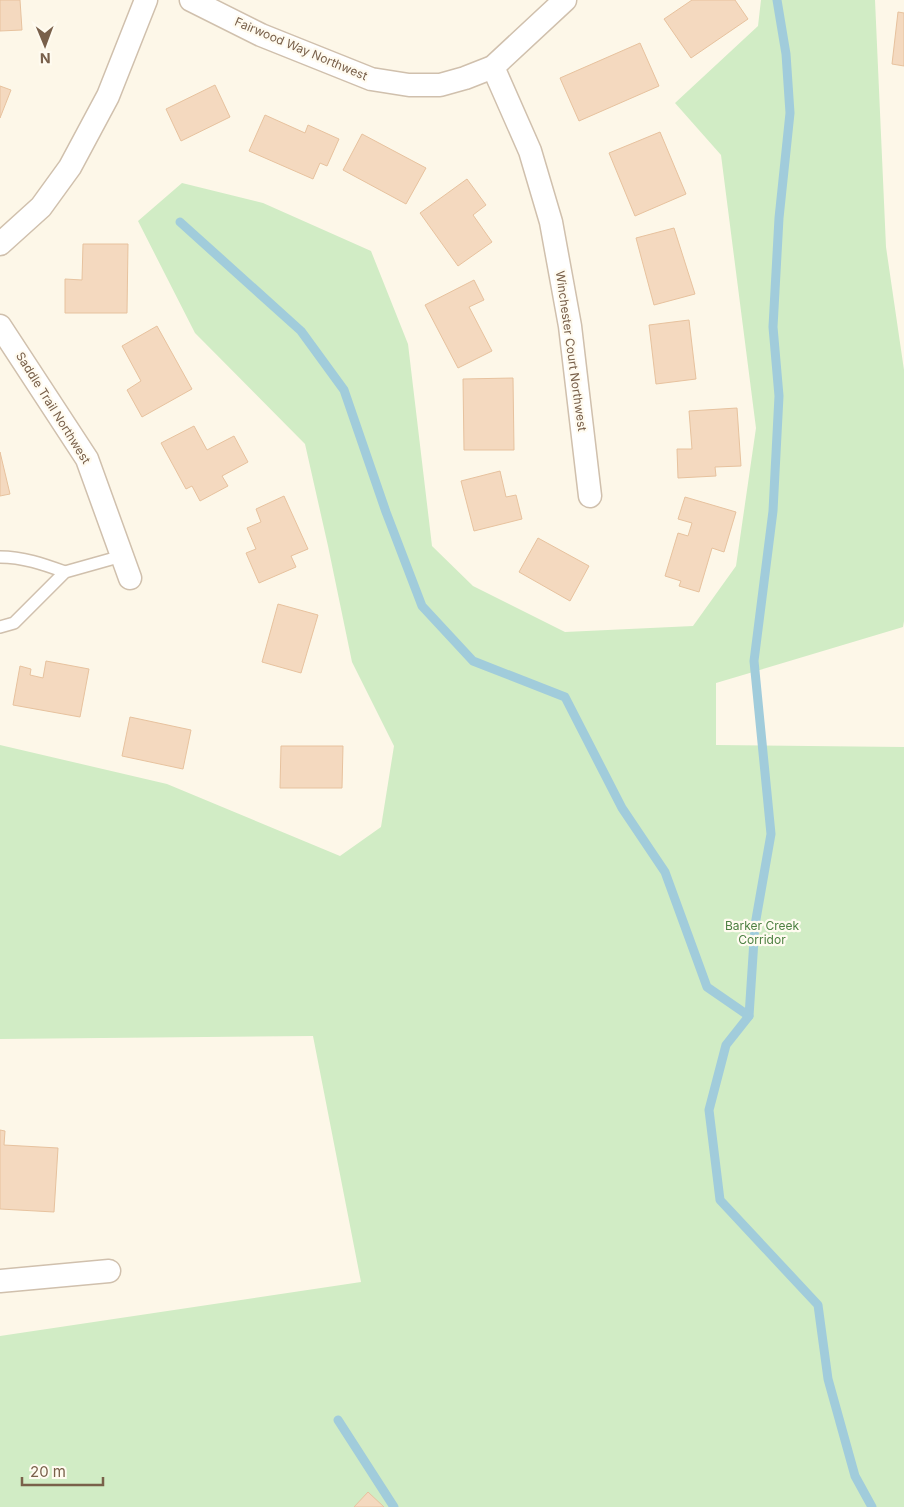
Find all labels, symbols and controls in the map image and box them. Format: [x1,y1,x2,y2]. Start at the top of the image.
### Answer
street label: Fairwood Way Northwest [233,14,370,83]
north arrow [20,20,70,70]
text: N [40,50,51,67]
street label: Winchester Court Northwest [553,270,590,432]
street label: Saddle Trail Northwest [13,349,94,466]
park label: Barker Creek Corridor [725,918,799,947]
scale bar [22,1454,104,1486]
text: 20 m [30,1462,66,1481]

